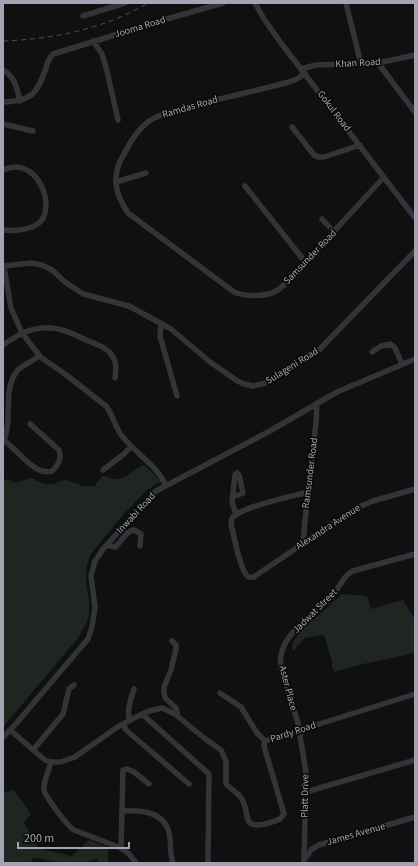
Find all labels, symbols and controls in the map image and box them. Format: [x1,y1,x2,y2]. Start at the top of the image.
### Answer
street label: Jooma Road [113,13,167,41]
street label: Khan Road [335,55,381,71]
street label: Gokul Road [314,88,354,134]
street label: Ramdas Road [161,92,219,122]
street label: Samsunder Road [280,227,340,287]
street label: Sulageni Road [263,344,321,388]
street label: Ramsunder Road [299,437,321,509]
street label: Inwabi Road [113,489,159,537]
street label: Alexandra Avenue [293,501,363,553]
street label: Jadwat Street [290,585,341,636]
street label: Aster Place [275,664,301,712]
street label: Pardy Road [268,718,318,746]
street label: Platt Drive [298,774,312,818]
street label: James Avenue [325,819,387,849]
scale bar [18,824,129,850]
text: 200 m [24,830,54,847]

